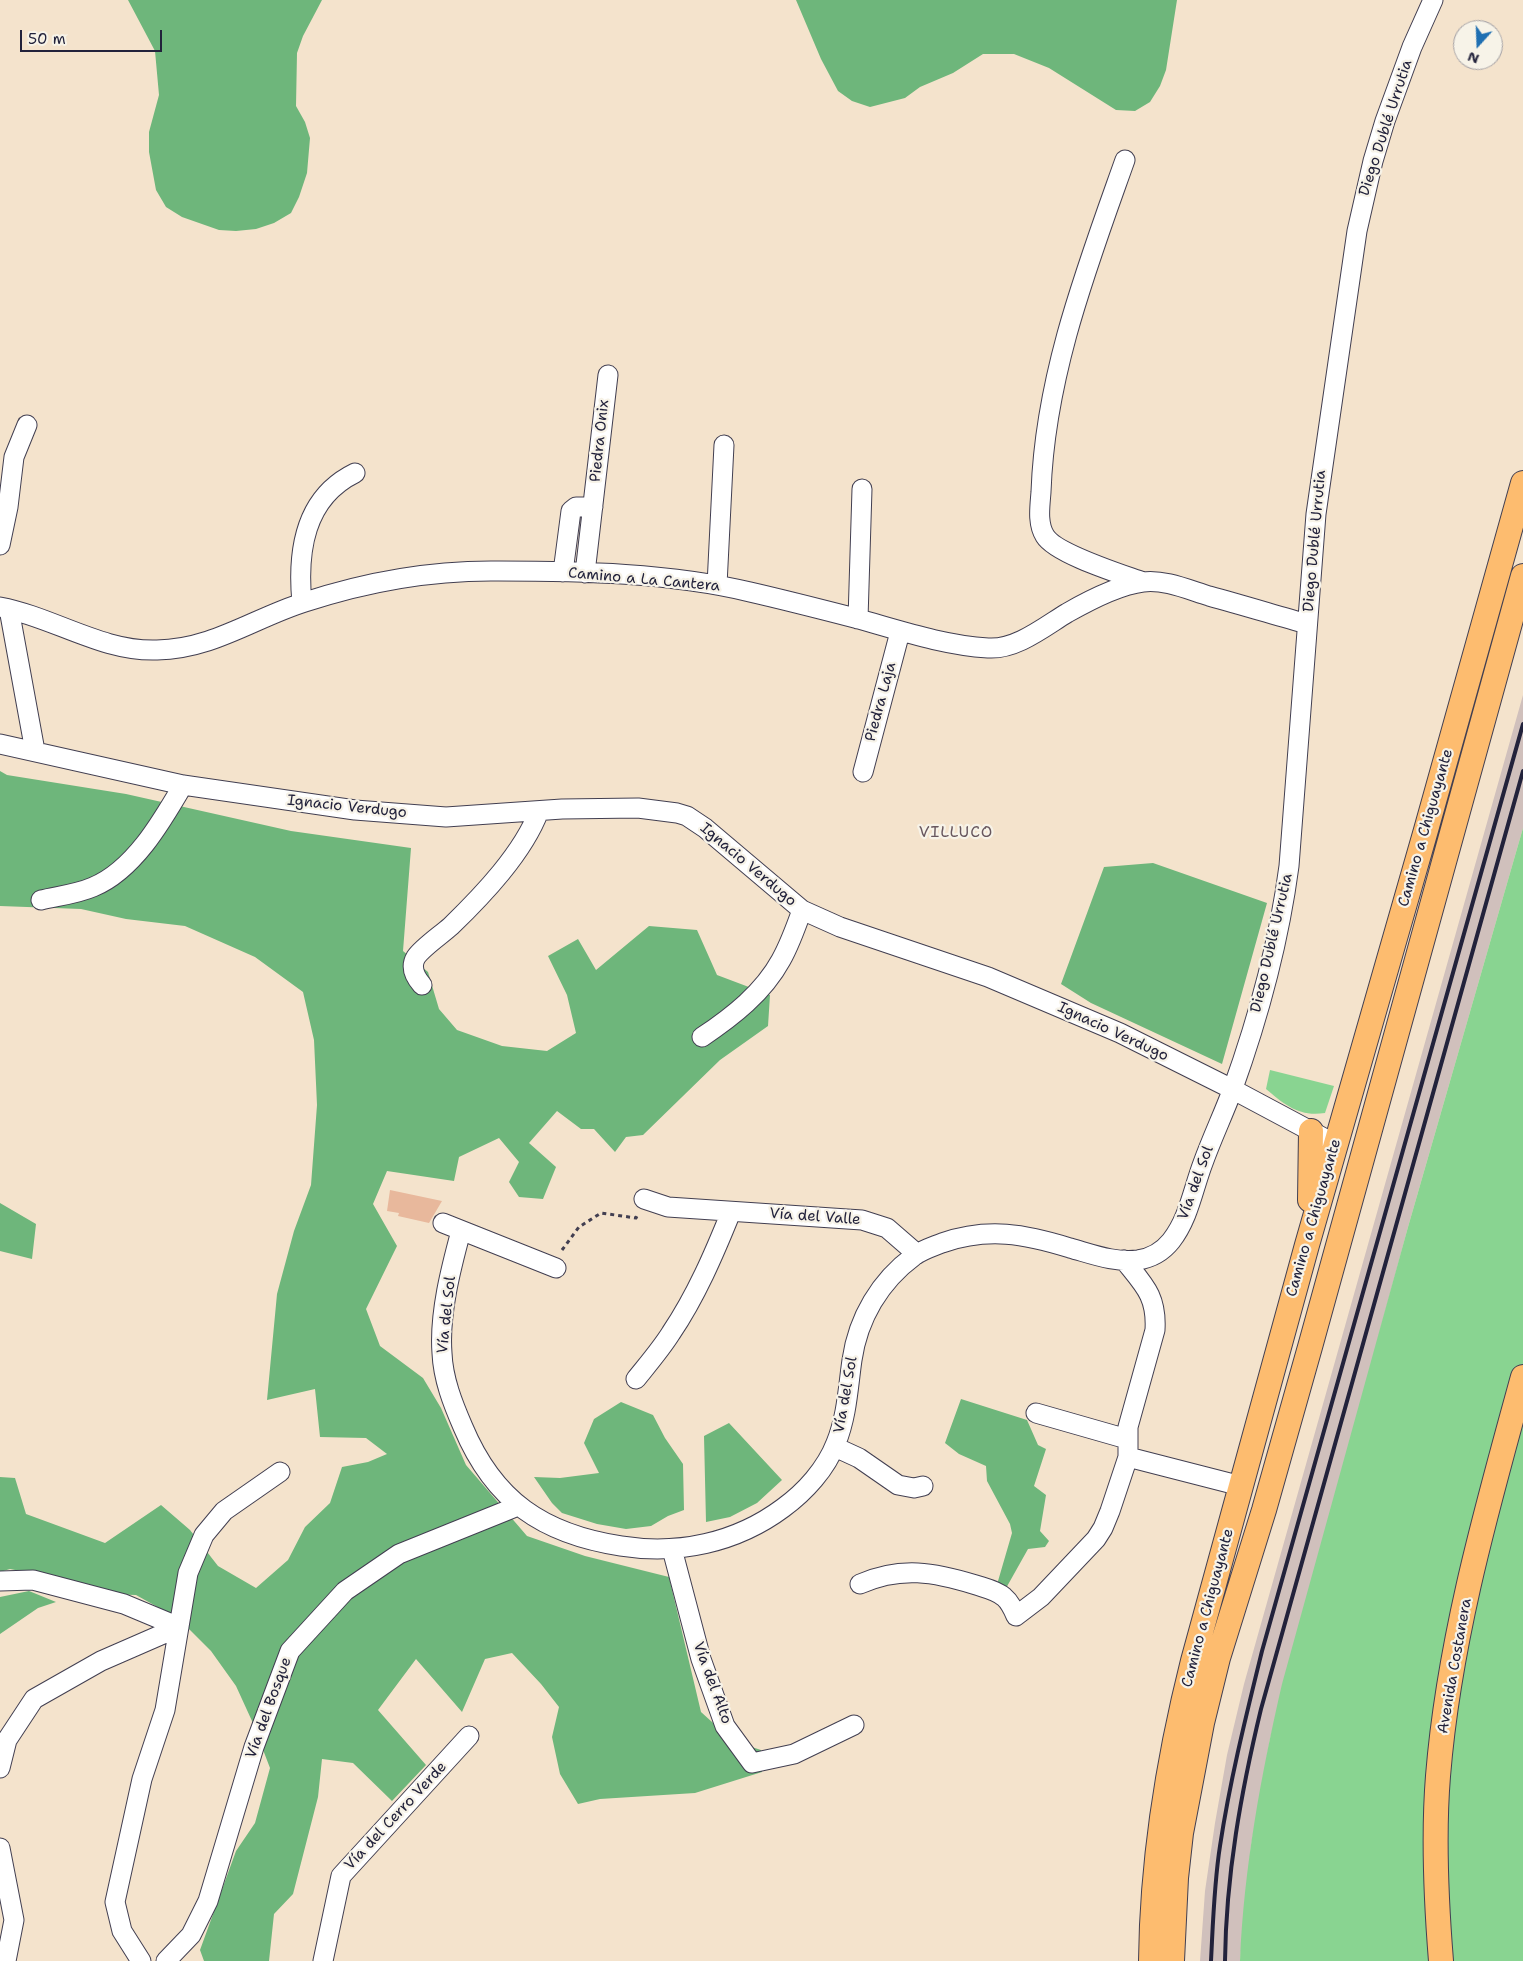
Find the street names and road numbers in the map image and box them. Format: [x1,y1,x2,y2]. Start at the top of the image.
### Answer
street label: Diego Dublé Urrutia [1355,58,1417,198]
street label: Piedra Onix [587,399,613,483]
street label: Diego Dublé Urrutia [1300,469,1330,613]
street label: Camino a La Cantera [567,564,721,596]
street label: Piedra Laja [862,660,900,744]
street label: Camino a Chiguayante [1395,747,1457,909]
street label: Ignacio Verdugo [286,792,408,822]
street label: Ignacio Verdugo [696,819,800,911]
street label: Diego Dublé Urrutia [1247,872,1297,1014]
street label: Ignacio Verdugo [1055,998,1171,1066]
street label: Camino a Chiguayante [1283,1137,1345,1299]
street label: Vía del Sol [1174,1144,1218,1222]
street label: Vía del Valle [769,1205,861,1229]
street label: Vía del Sol [434,1276,460,1354]
street label: Vía del Sol [830,1355,862,1435]
street label: Camino a Chiguayante [1178,1527,1238,1689]
street label: Avenida Costanera [1434,1597,1476,1735]
street label: Vía del Alto [689,1639,735,1727]
street label: Vía del Bosque [242,1655,296,1761]
street label: Vía del Cerro Verde [341,1758,451,1874]

